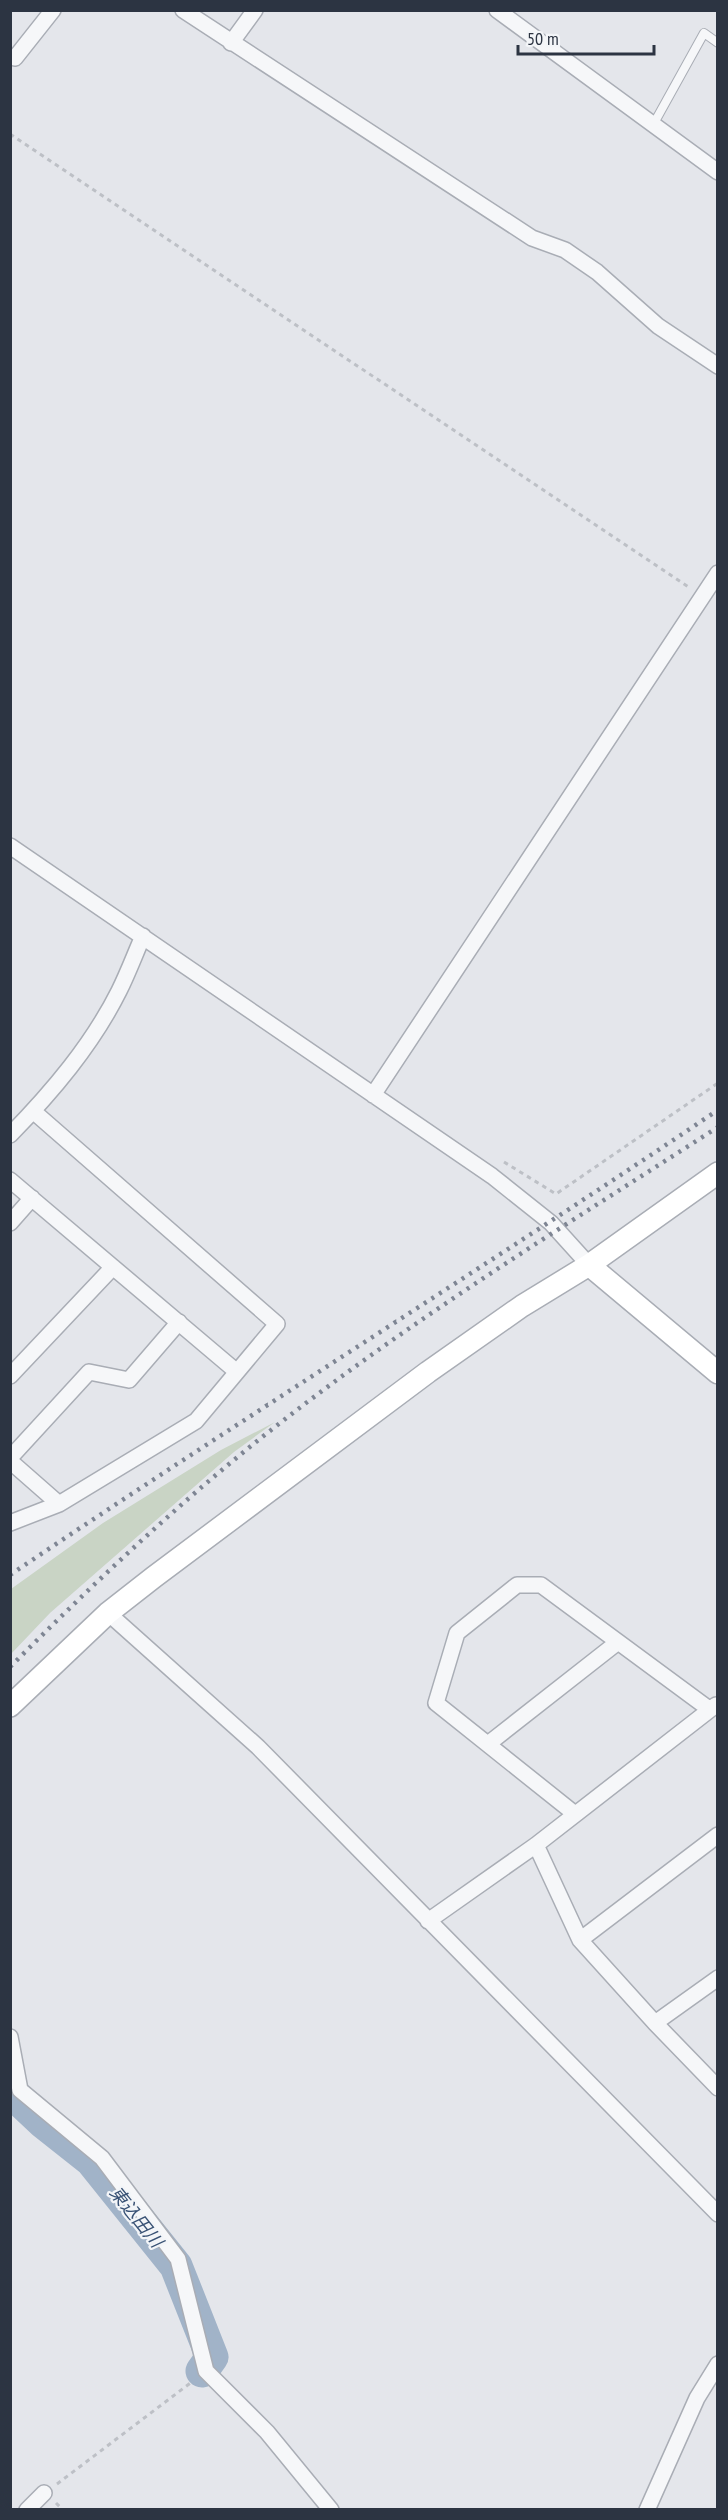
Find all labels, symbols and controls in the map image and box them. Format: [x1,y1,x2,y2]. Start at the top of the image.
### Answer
scale bar [518,18,654,56]
text: 50 m [527,27,559,50]
water label: 東込田川 [105,2181,169,2253]

